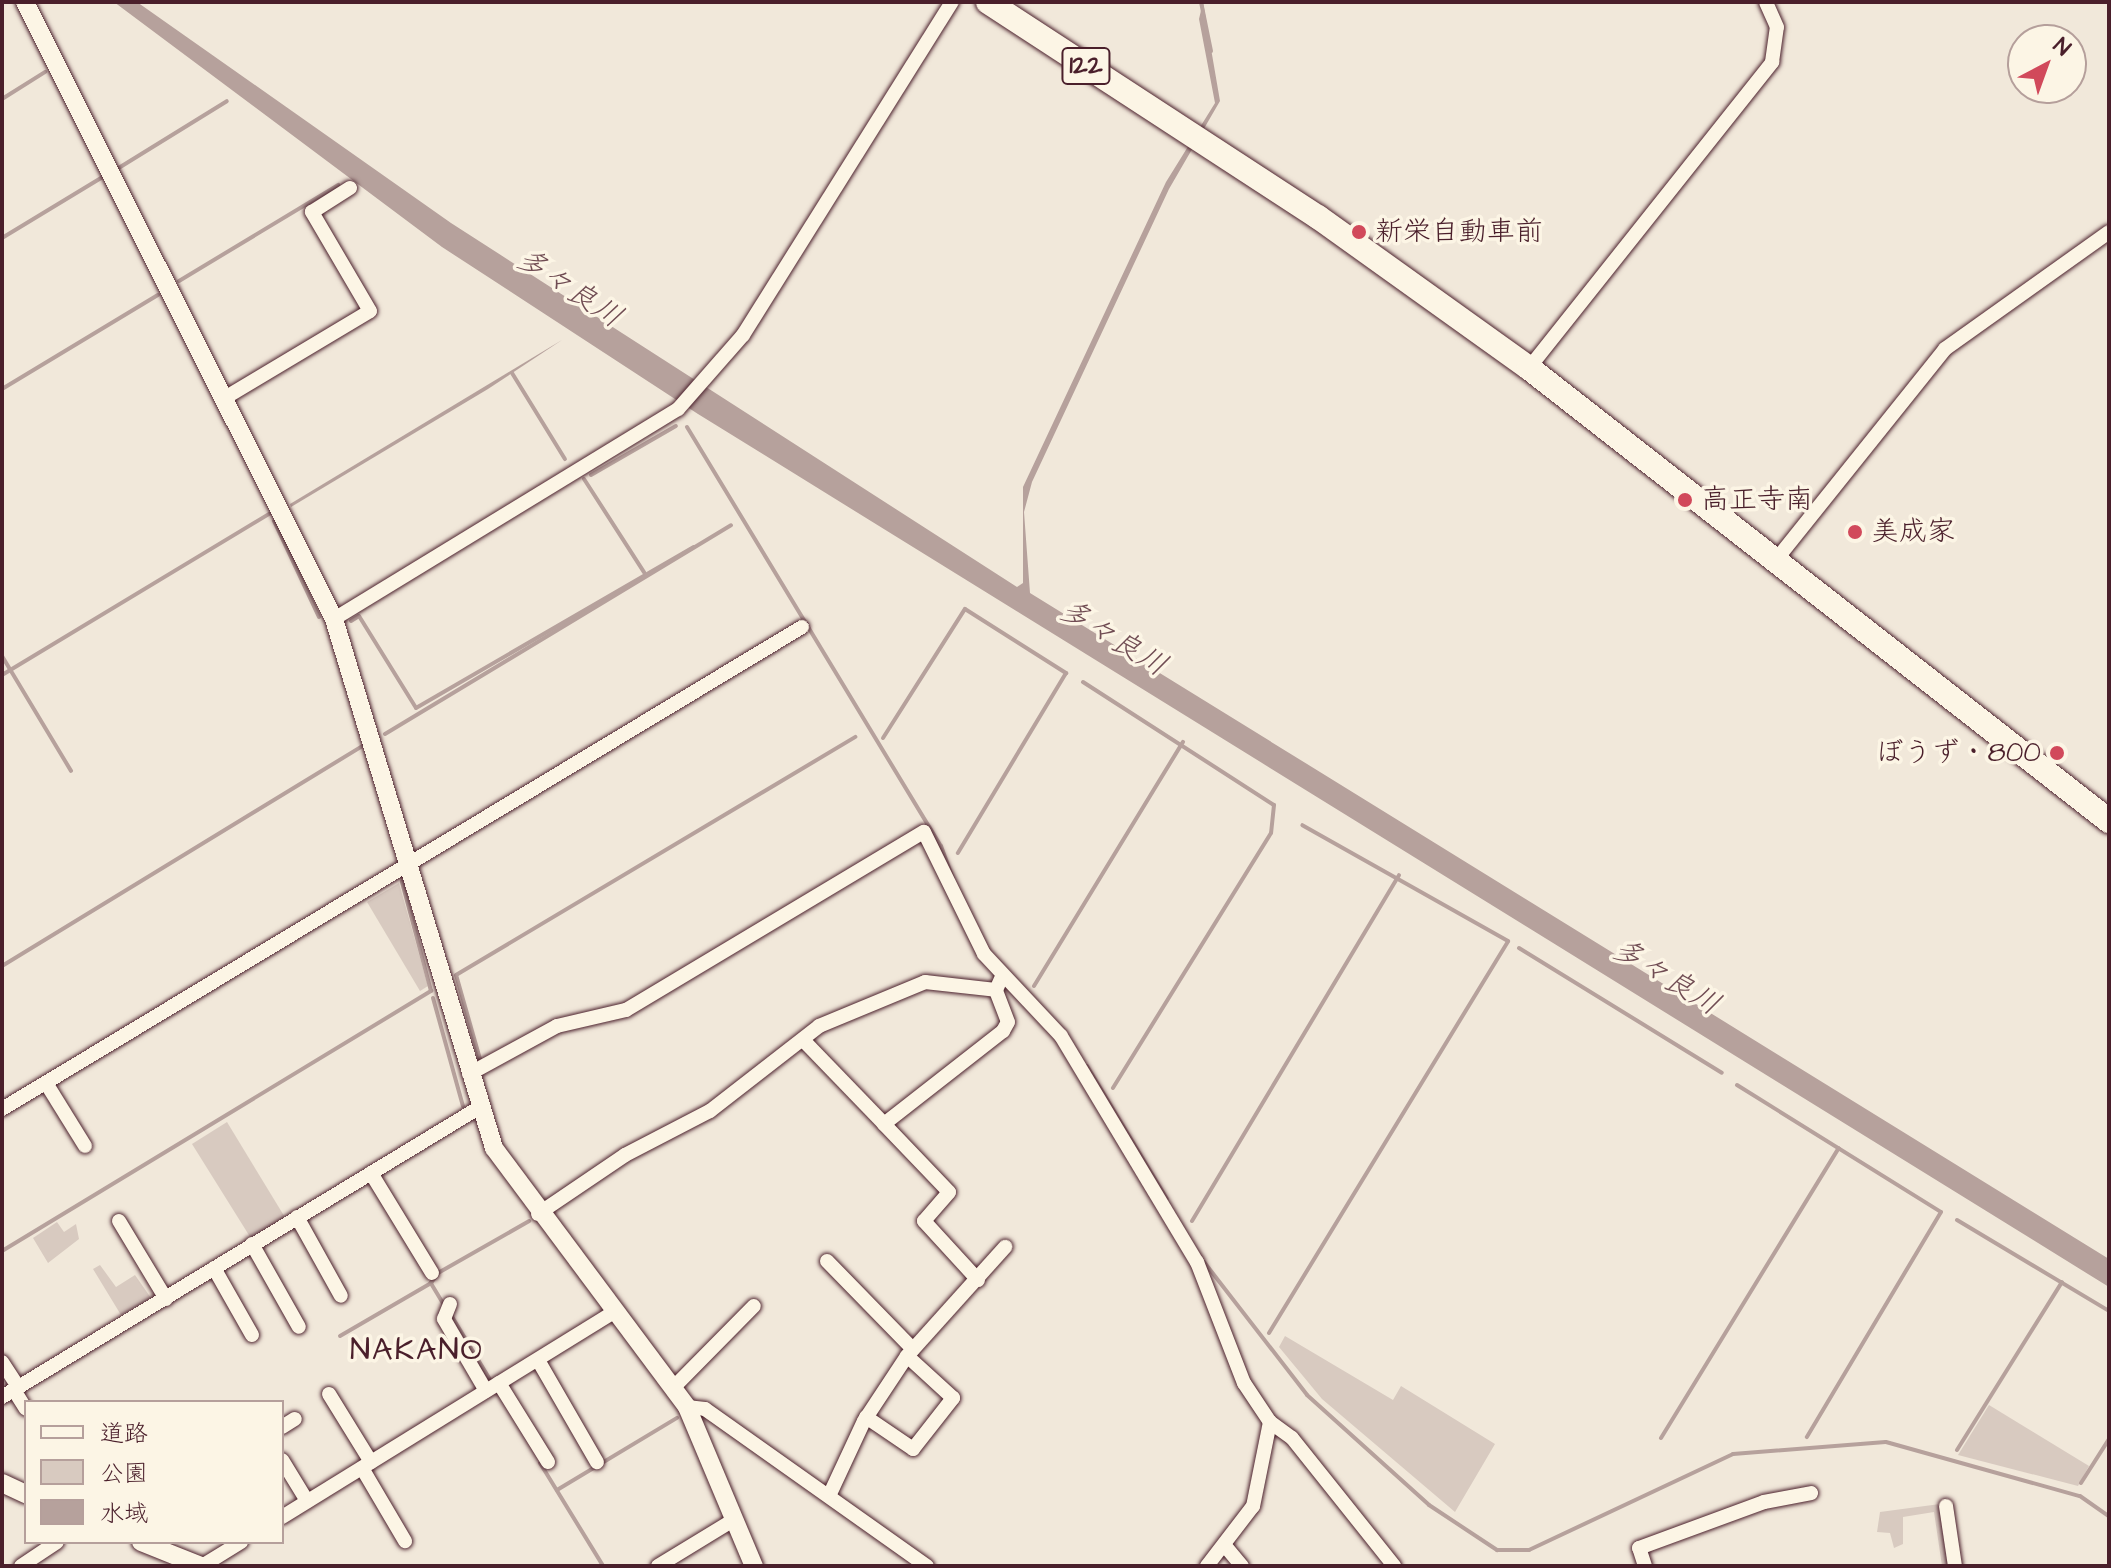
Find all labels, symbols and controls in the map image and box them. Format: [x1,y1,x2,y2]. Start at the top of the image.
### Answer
north arrow [2007,24,2087,104]
text: N [2046,31,2077,63]
road number: 122 [1060,44,1112,88]
place label: 新栄自動車前 [1375,215,1543,249]
marker: 新栄自動車前 [1350,223,1368,241]
water label: 多々良川 [509,240,629,336]
place label: 高正寺南 [1701,483,1813,517]
marker: 高正寺南 [1676,491,1694,509]
place label: 美成家 [1871,515,1955,549]
marker: 美成家 [1846,523,1864,541]
water label: 多々良川 [1052,592,1174,684]
place label: ぼうず・800 [1876,736,2041,770]
marker: ぼうず・800 [2048,744,2066,762]
water label: 多々良川 [1605,931,1727,1023]
district label: NAKANO [350,1331,484,1369]
legend [24,1400,284,1544]
text: 道路 [100,1417,148,1451]
text: 公園 [100,1457,148,1491]
text: 水域 [100,1497,148,1531]

